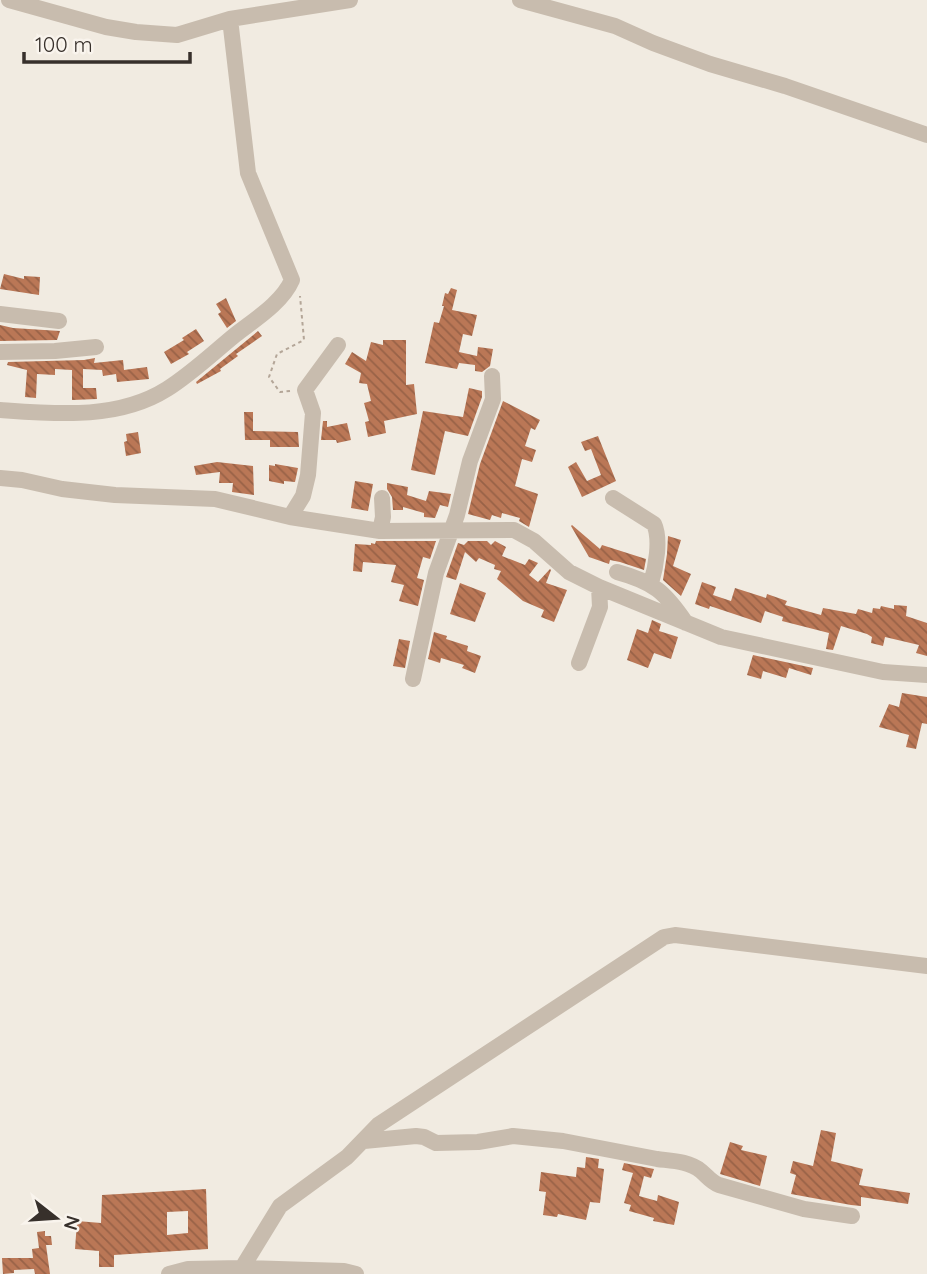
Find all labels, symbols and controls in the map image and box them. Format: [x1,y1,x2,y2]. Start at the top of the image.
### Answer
scale bar [24,21,191,65]
text: 100 m [35,31,93,57]
north arrow [21,1183,91,1253]
text: N [59,1213,86,1233]

